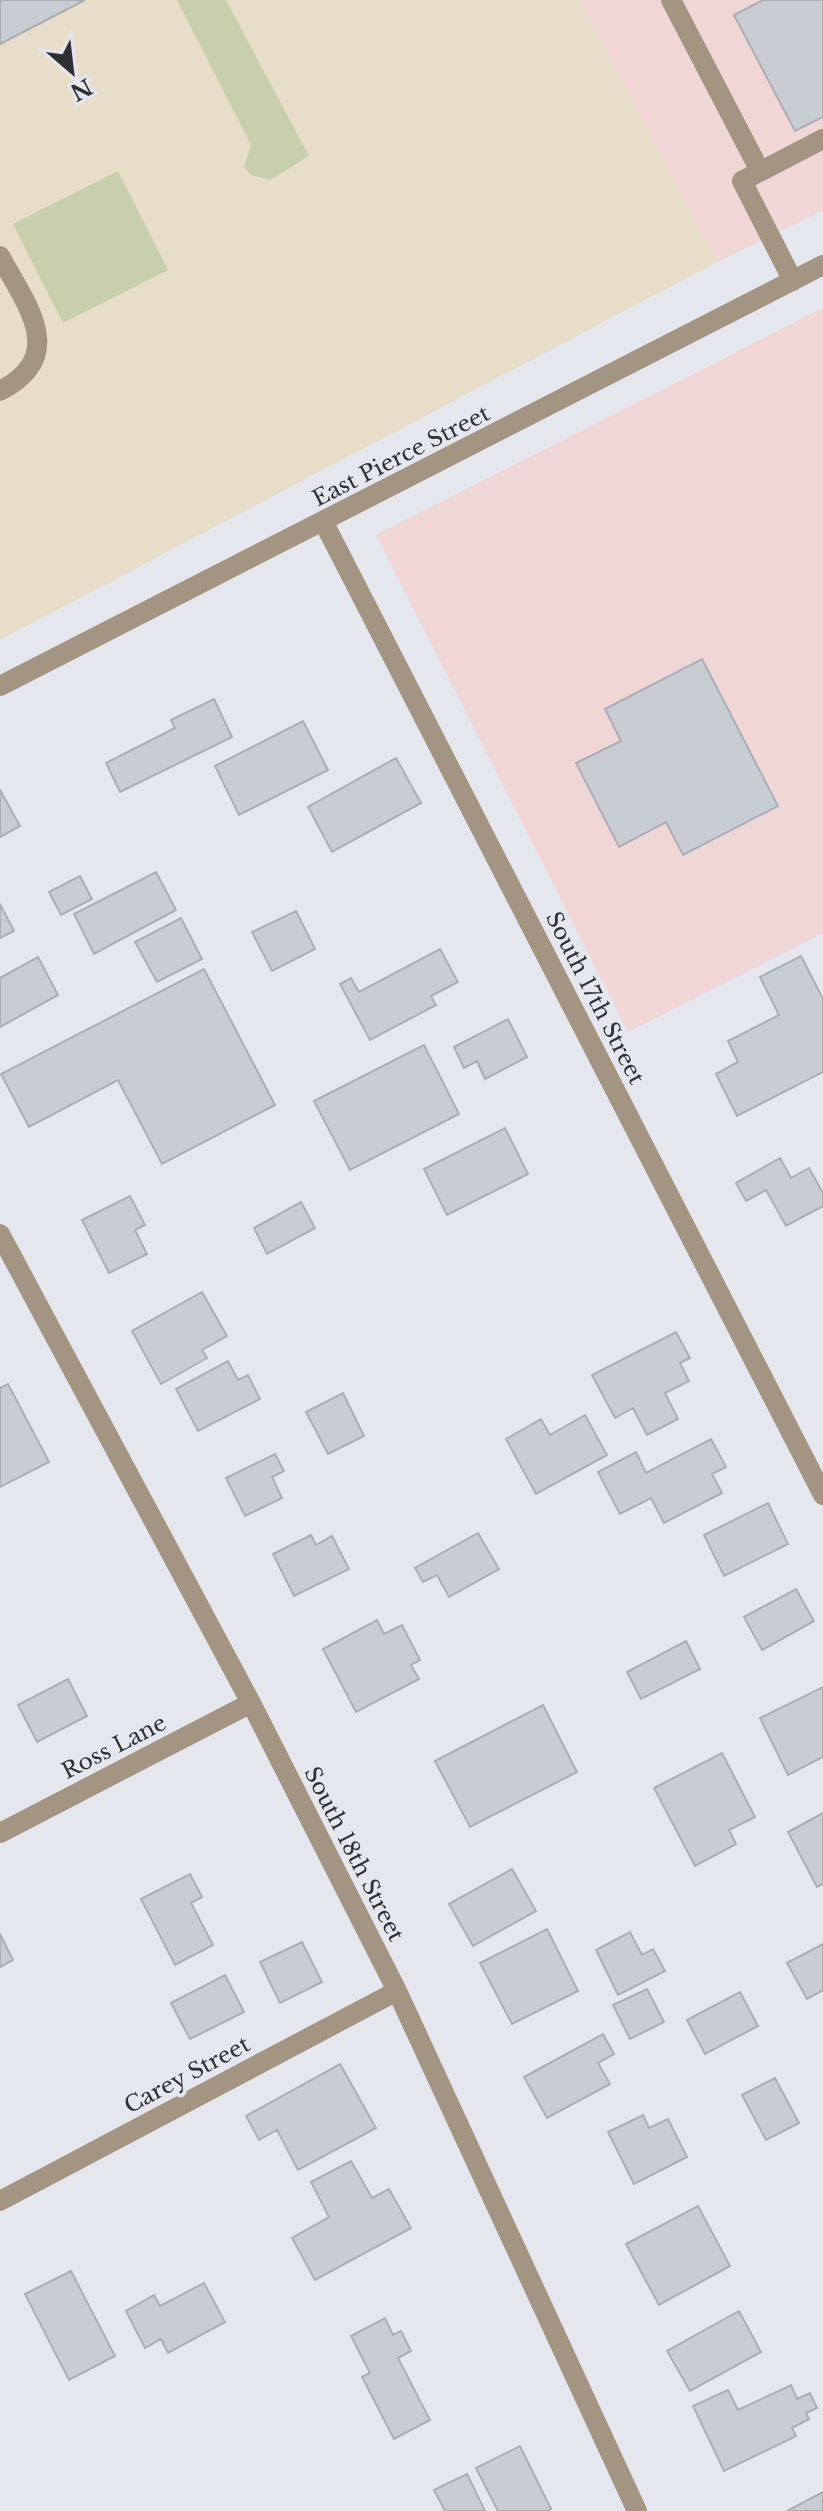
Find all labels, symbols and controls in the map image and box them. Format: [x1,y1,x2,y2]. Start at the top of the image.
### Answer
north arrow [32,32,112,112]
text: N [65,72,97,106]
street label: East Pierce Street [308,399,495,512]
street label: South 17th Street [540,907,650,1089]
street label: Ross Lane [57,1709,171,1785]
street label: South 18th Street [298,1762,410,1946]
street label: Carey Street [120,2030,255,2119]

